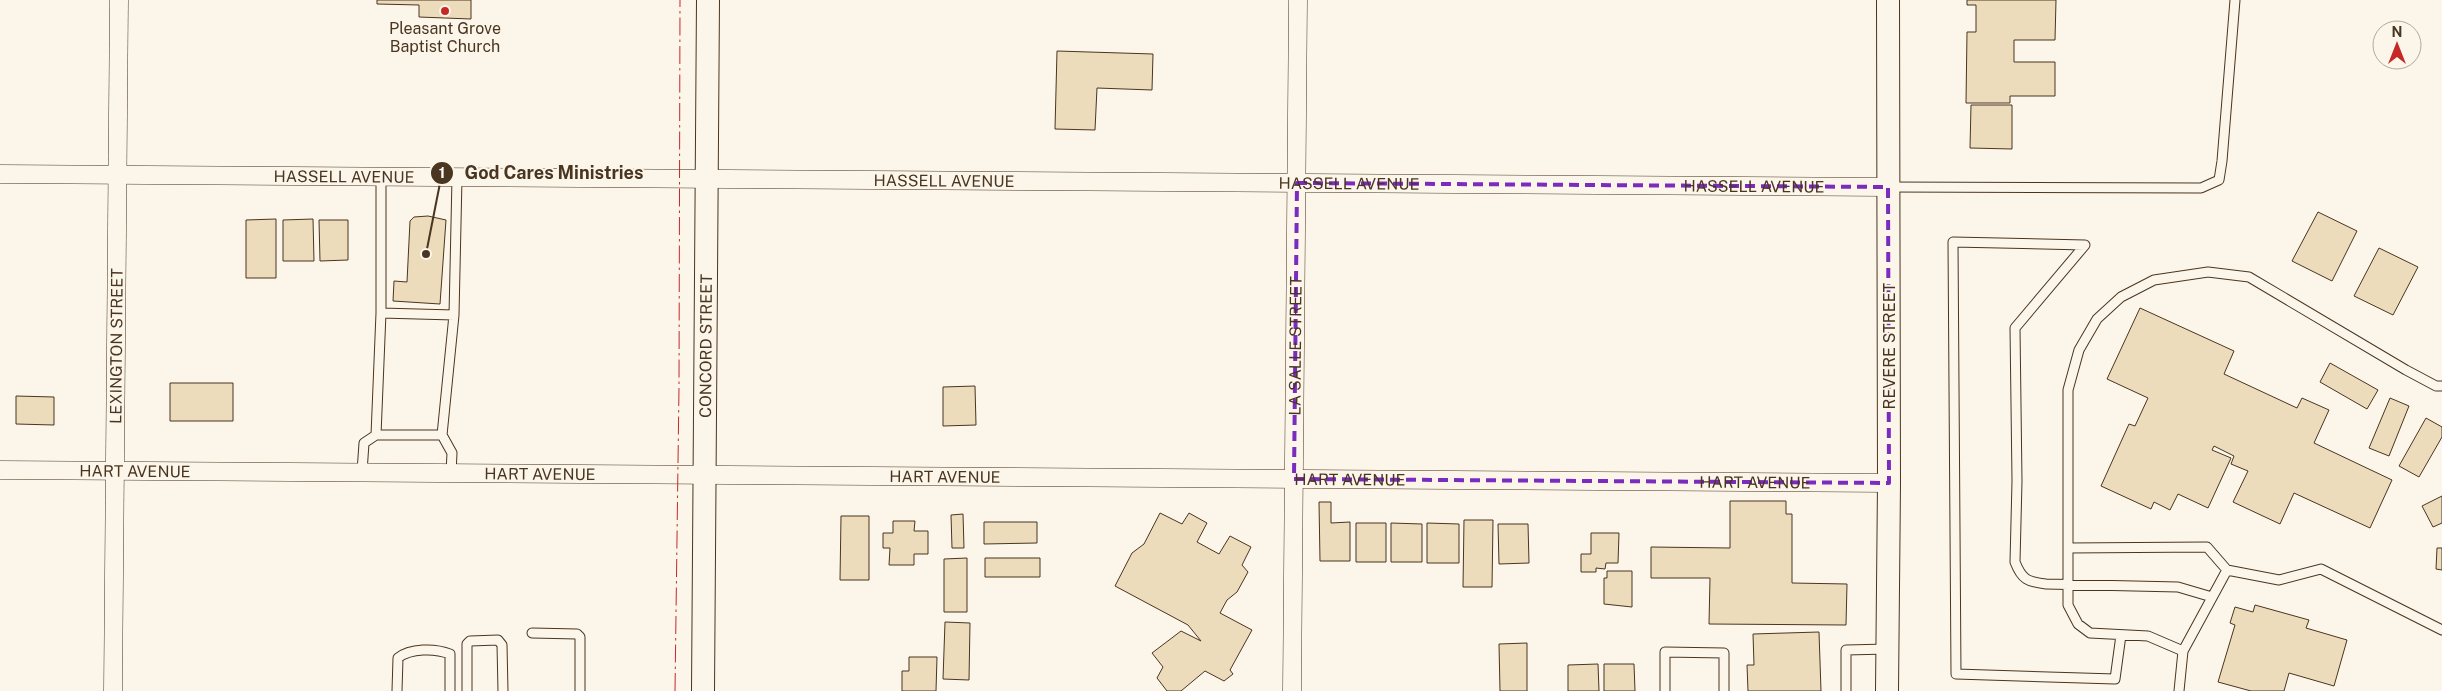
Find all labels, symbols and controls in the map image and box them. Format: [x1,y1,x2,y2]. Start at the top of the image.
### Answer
marker: Pleasant Grove Baptist Church [439,5,451,17]
place label: Pleasant Grove Baptist Church [389,19,501,56]
north arrow [2372,20,2422,70]
text: N [2392,24,2402,40]
callout: God Cares Ministries [430,156,654,189]
text: God Cares Ministries [465,162,643,183]
text: 1 [439,164,445,181]
street label: HASSELL AVENUE [274,166,414,186]
street label: HASSELL AVENUE [873,171,1014,190]
street label: HASSELL AVENUE [1278,173,1419,193]
street label: HASSELL AVENUE [1683,176,1824,196]
street label: LEXINGTON STREET [106,267,126,424]
street label: CONCORD STREET [695,273,716,418]
street label: LA SALLE STREET [1285,276,1305,416]
street label: REVERE STREET [1880,282,1899,409]
street label: HART AVENUE [79,461,191,481]
street label: HART AVENUE [484,464,596,484]
street label: HART AVENUE [889,467,1001,486]
street label: HART AVENUE [1294,469,1406,489]
street label: HART AVENUE [1699,472,1811,492]

